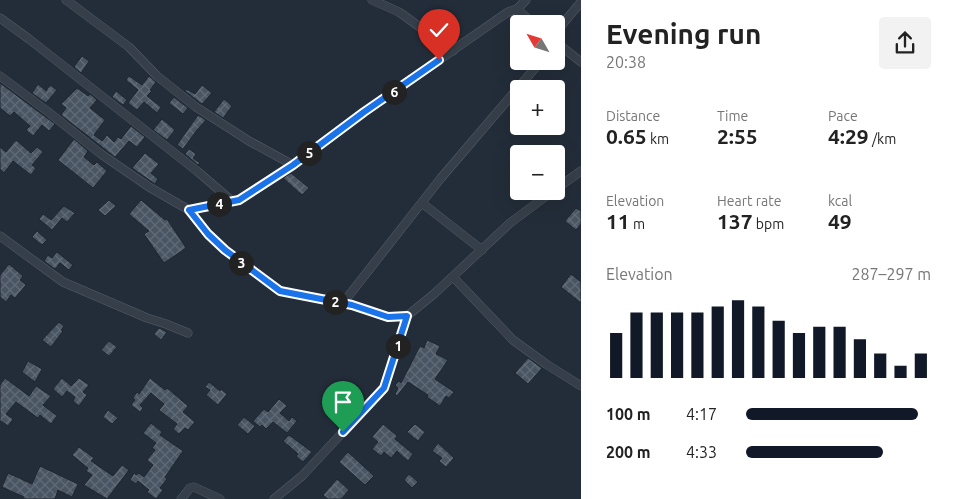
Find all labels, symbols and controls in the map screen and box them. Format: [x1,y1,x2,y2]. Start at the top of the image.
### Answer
pin [418,9,460,60]
north arrow [510,15,565,70]
map controls [510,15,565,200]
icon: check [425,16,453,44]
button: share [879,17,931,69]
text: Evening run [606,18,761,49]
text: 20:38 [606,53,646,71]
pin: 6 [382,80,406,104]
button: + [510,80,565,135]
text: 6 [391,84,398,100]
text: Distance [606,108,660,124]
text: Time [717,108,748,124]
text: Pace [828,108,858,124]
text: 0.65 [606,124,647,148]
text: 2:55 [717,124,758,148]
text: 4:29 [828,124,869,148]
text: km [647,131,669,147]
text: /km [869,131,896,147]
pin: 5 [296,140,322,166]
text: 5 [306,145,313,161]
button: − [510,145,565,200]
pin: 4 [206,192,232,216]
text: Elevation [606,193,664,209]
text: Heart rate [717,193,781,209]
text: kcal [828,193,852,209]
text: 4 [216,196,223,212]
text: 11 [606,209,630,233]
text: 137 [717,209,753,233]
text: 49 [828,209,852,233]
text: m [630,216,645,232]
text: bpm [753,216,784,232]
pin: 3 [228,250,254,276]
text: 3 [238,255,245,271]
text: Elevation [606,265,673,283]
text: 287–297 m [851,265,931,283]
pin: 2 [322,290,348,314]
text: 2 [332,294,339,310]
pin: 1 [386,334,410,358]
text: 1 [395,338,402,354]
pin [322,381,364,432]
icon: arrive [329,388,357,416]
text: 100 m [606,405,651,423]
text: 4:17 [686,405,717,423]
text: 200 m [606,443,651,461]
text: 4:33 [686,443,717,461]

